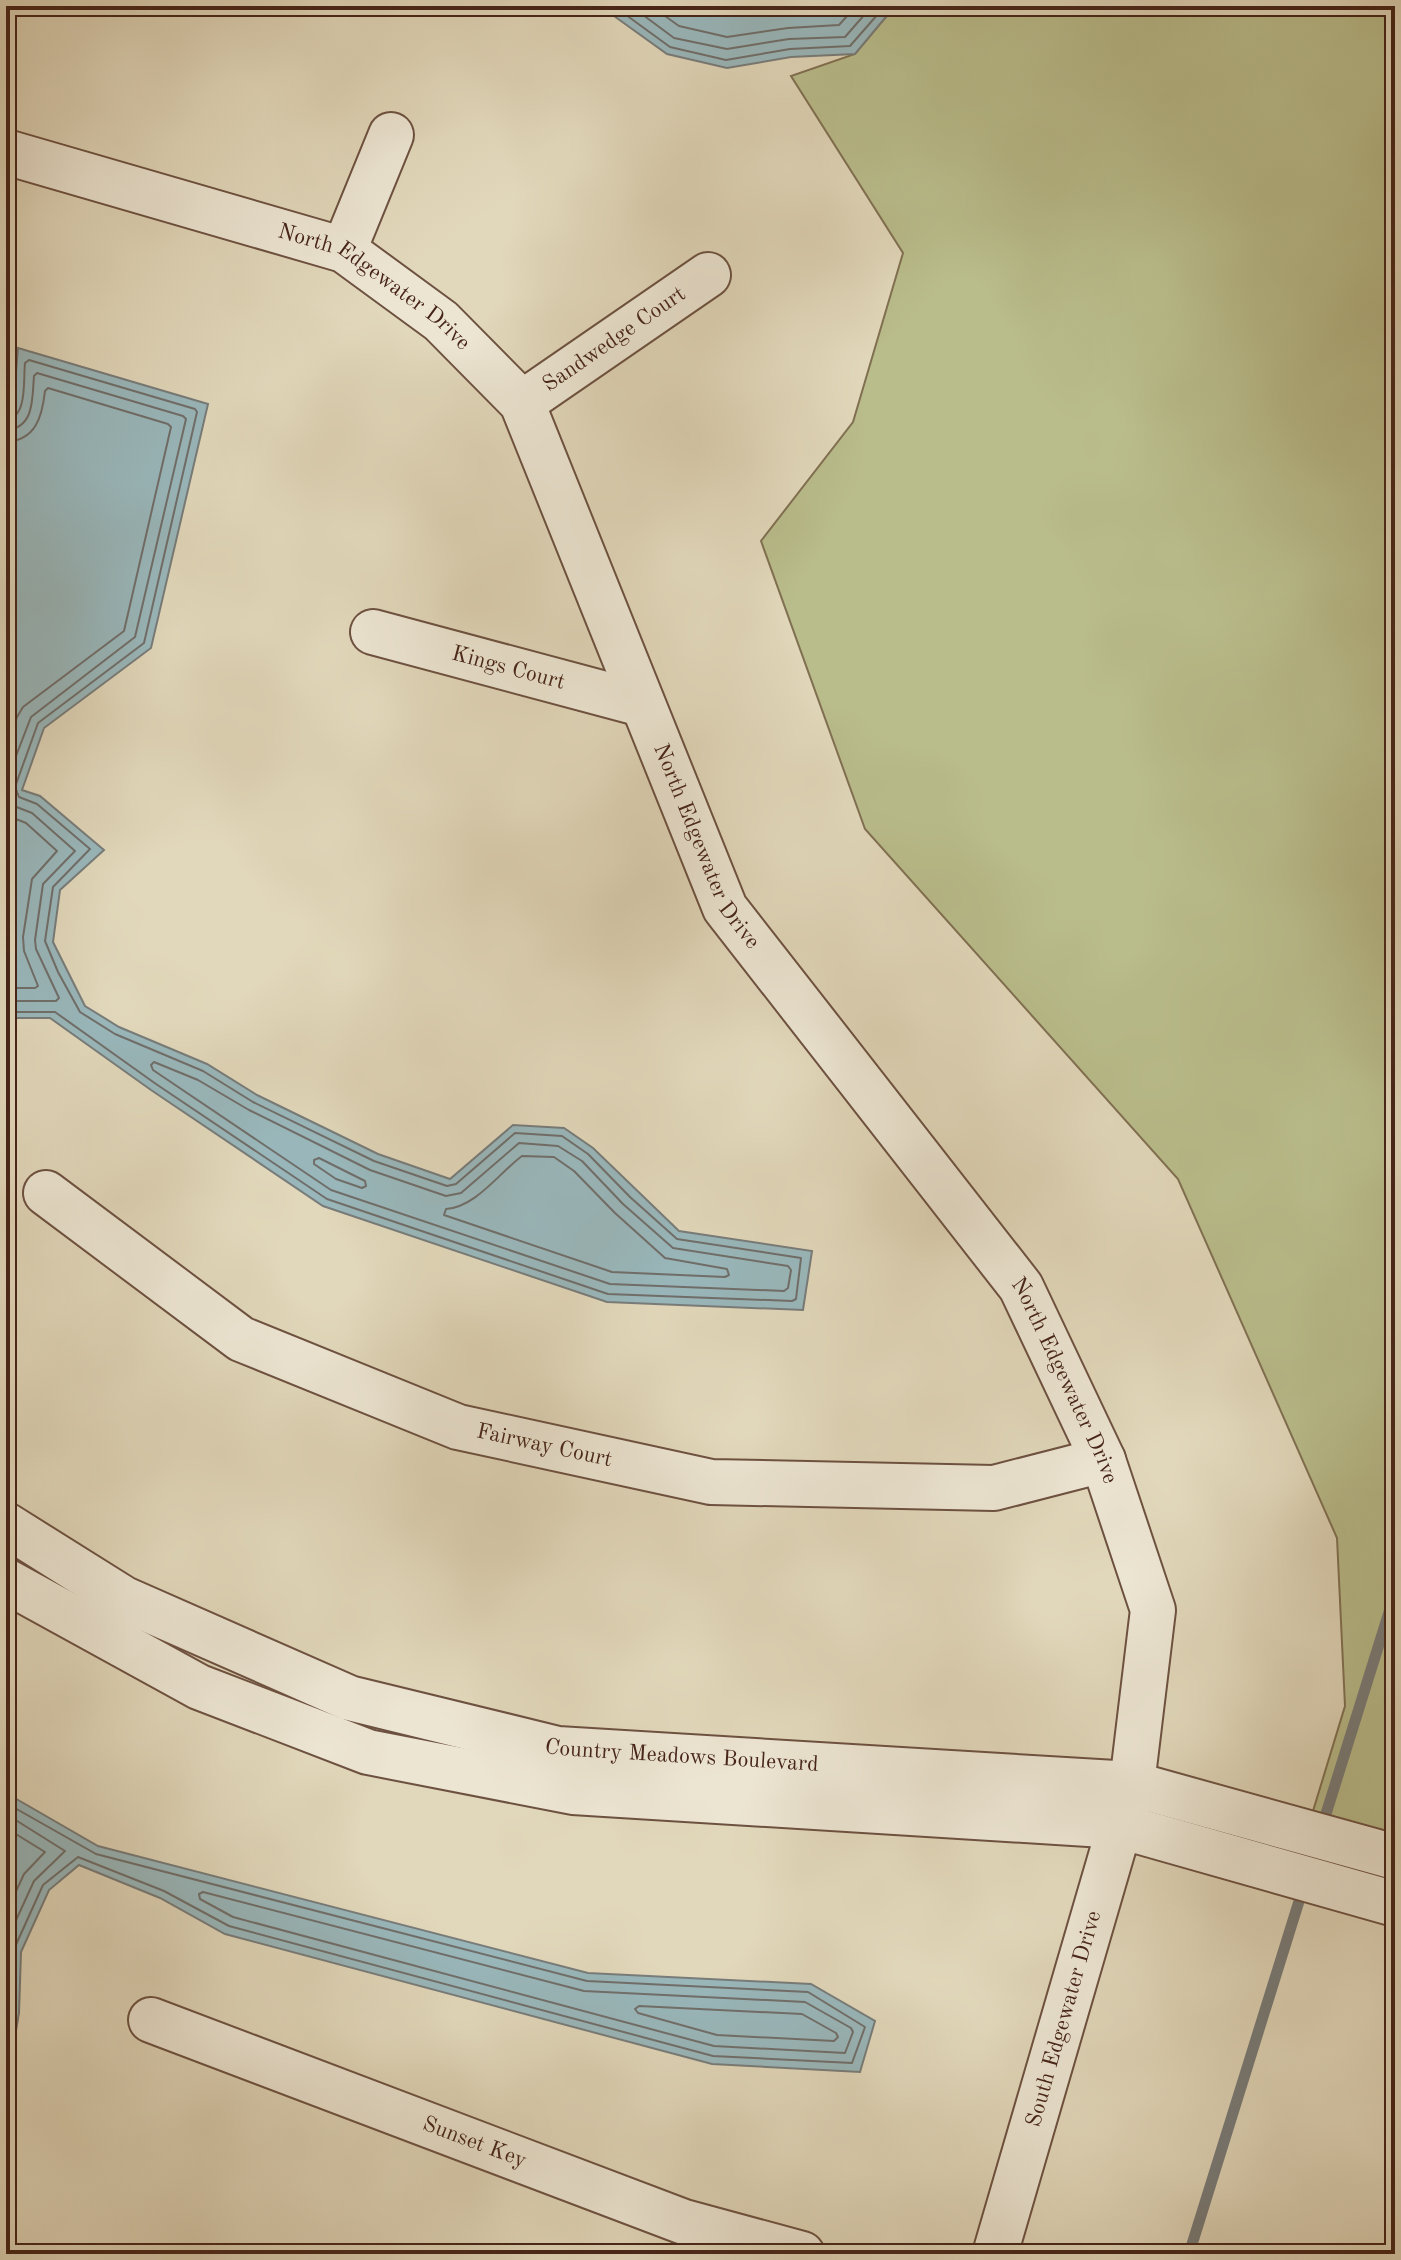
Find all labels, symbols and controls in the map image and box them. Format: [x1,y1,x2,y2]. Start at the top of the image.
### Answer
street label: North Edgewater Drive [275,220,474,354]
street label: Sandwedge Court [539,283,690,396]
street label: Kings Court [449,643,567,694]
street label: North Edgewater Drive [649,741,764,953]
street label: North Edgewater Drive [1007,1273,1121,1487]
street label: Fairway Court [474,1420,614,1471]
street label: Country Meadows Boulevard [542,1735,819,1776]
street label: South Edgewater Drive [1023,1908,1105,2130]
street label: Sunset Key [420,2113,530,2172]

